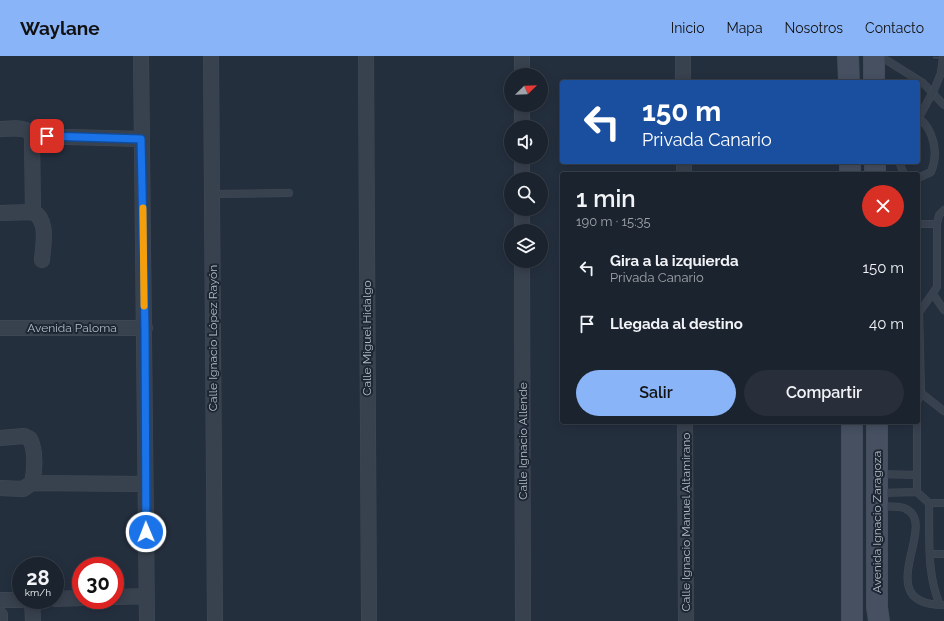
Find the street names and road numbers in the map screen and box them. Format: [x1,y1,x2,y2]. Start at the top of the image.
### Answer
street label: Calle Ignacio López Rayón [206,265,220,411]
street label: Calle Miguel Hidalgo [360,280,374,396]
street label: Avenida Paloma [27,321,117,335]
street label: Calle Ignacio Allende [516,382,530,500]
street label: Calle Ignacio Manuel Altamirano [679,433,693,611]
street label: Avenida Ignacio Zaragoza [870,451,884,593]

